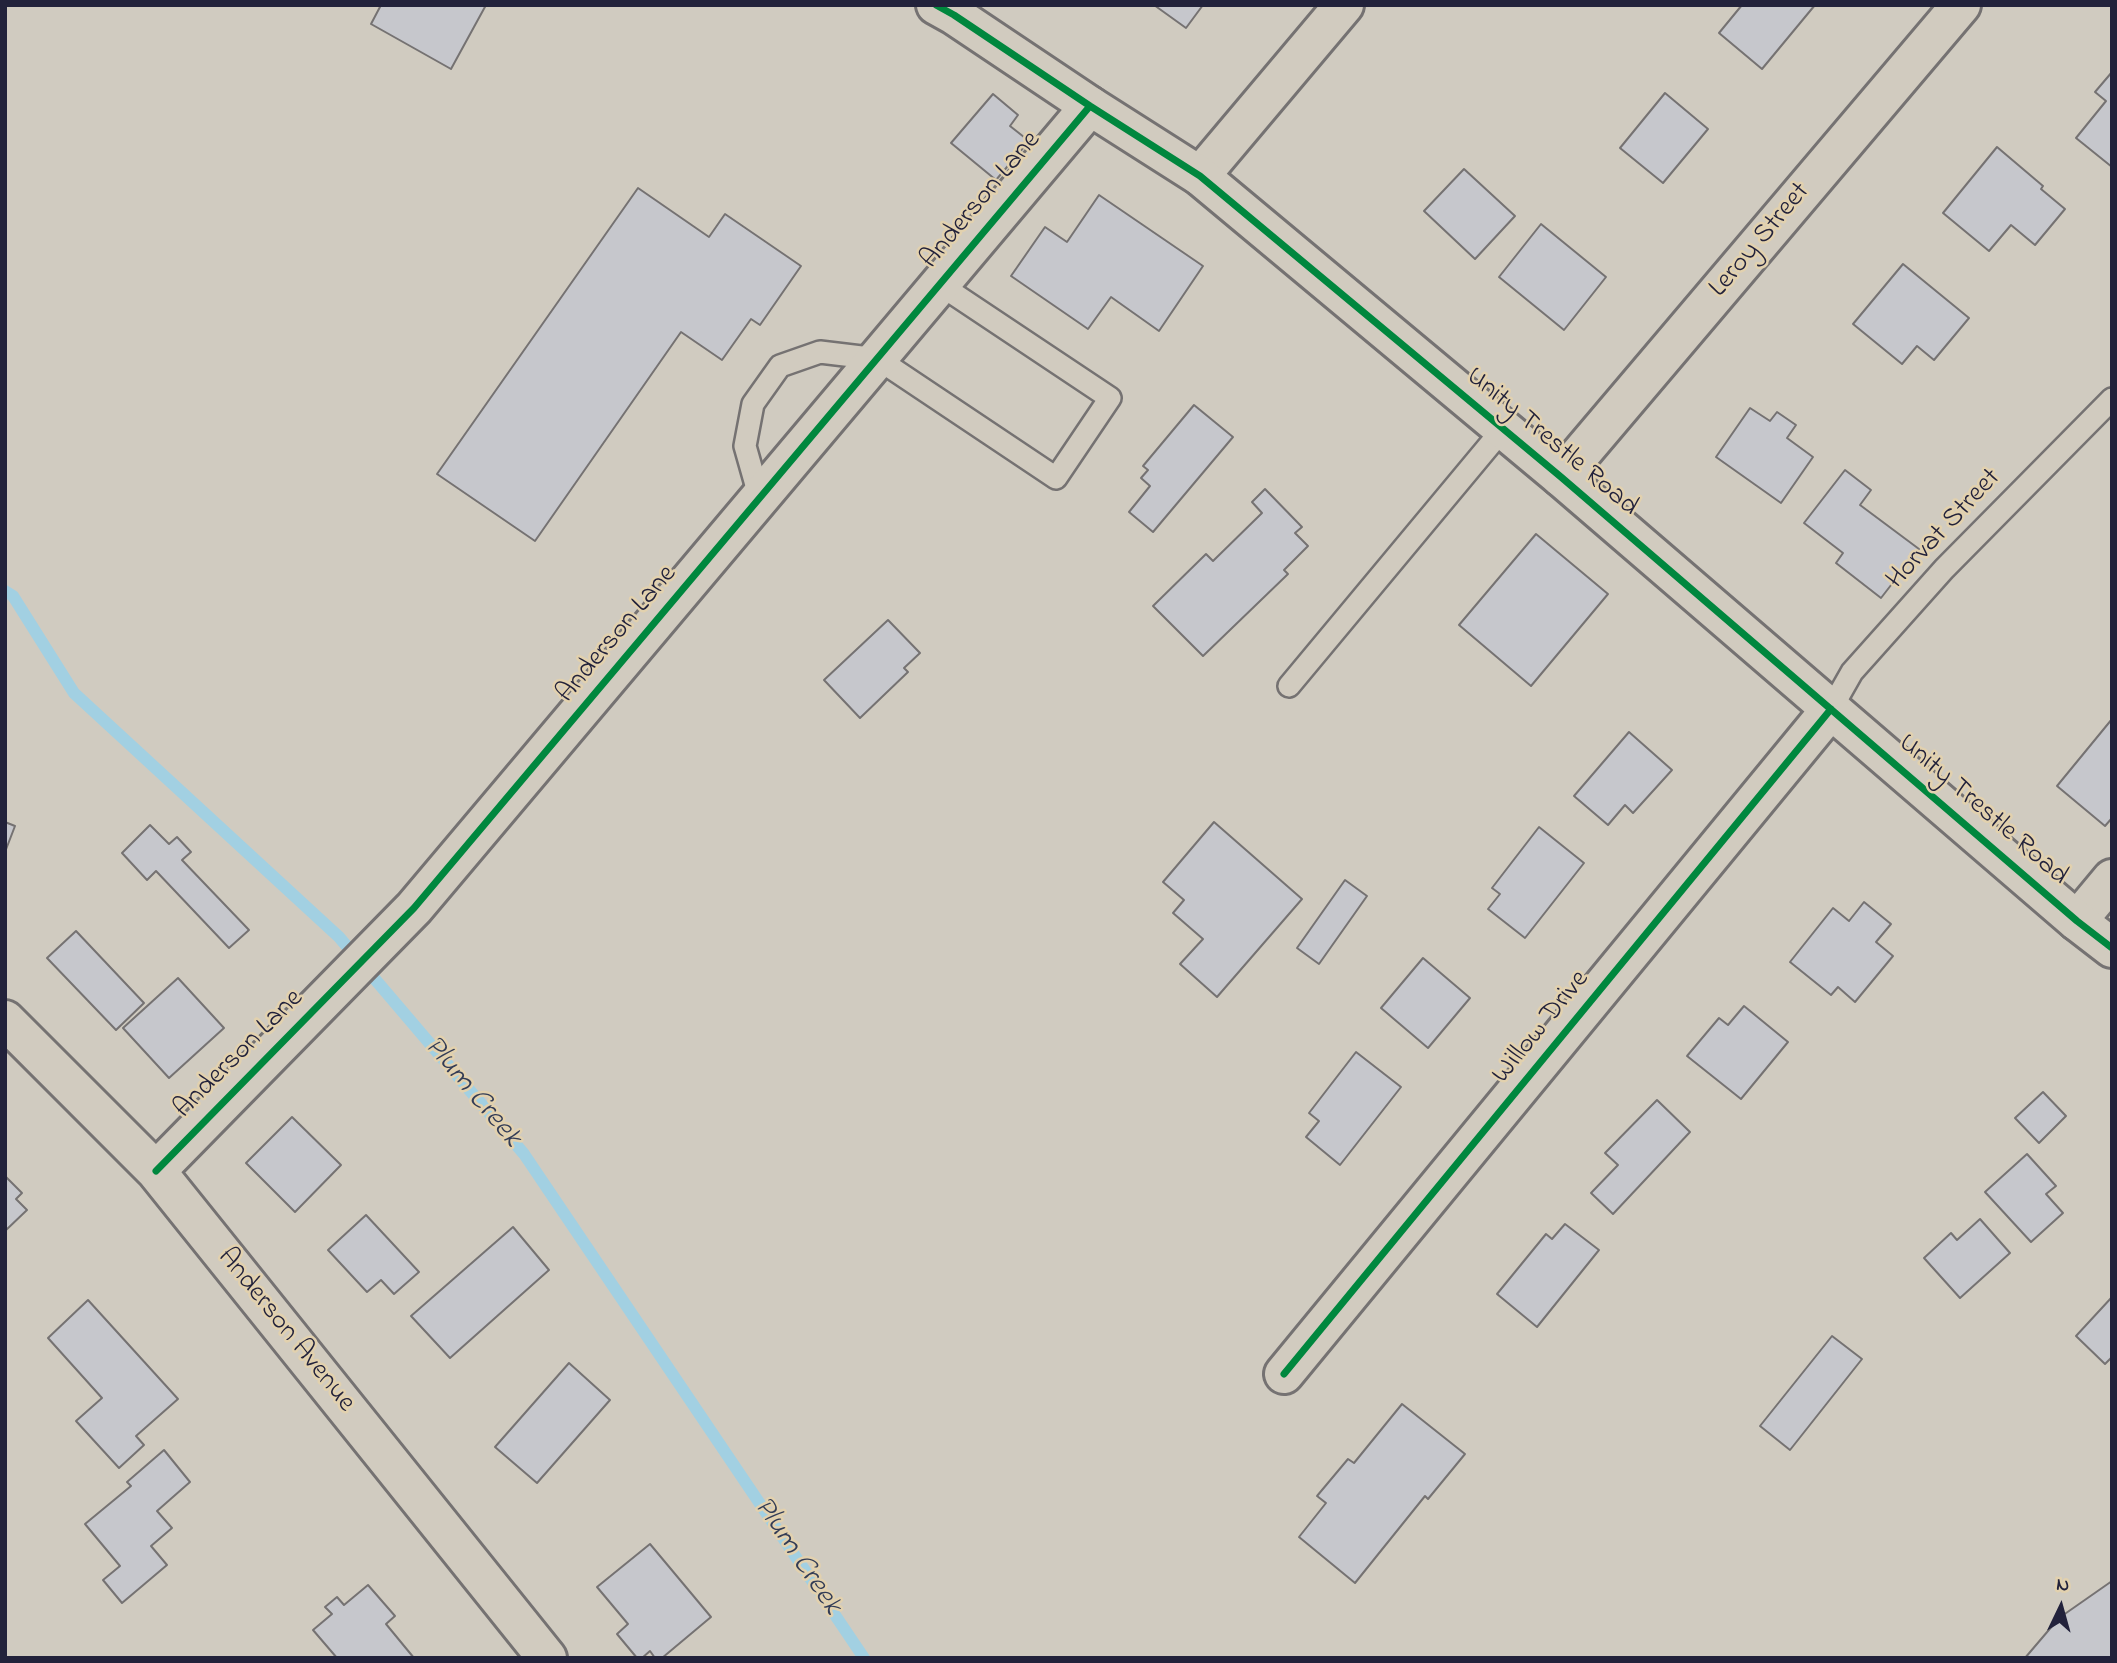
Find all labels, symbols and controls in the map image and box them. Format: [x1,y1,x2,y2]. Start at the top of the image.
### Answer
street label: Anderson Lane [915,125,1049,277]
street label: Leroy Street [1703,177,1819,305]
street label: Unity Trestle Road [1458,361,1644,525]
street label: Horvat Street [1881,463,2009,597]
street label: Anderson Lane [551,559,685,711]
street label: Unity Trestle Road [1890,728,2074,894]
street label: Willow Drive [1486,965,1598,1091]
street label: Anderson Lane [168,983,312,1127]
water label: Plum Creek [414,1030,528,1156]
street label: Anderson Avenue [209,1242,361,1420]
water label: Plum Creek [744,1491,848,1623]
north arrow [2026,1572,2096,1642]
text: N [2055,1572,2070,1600]

